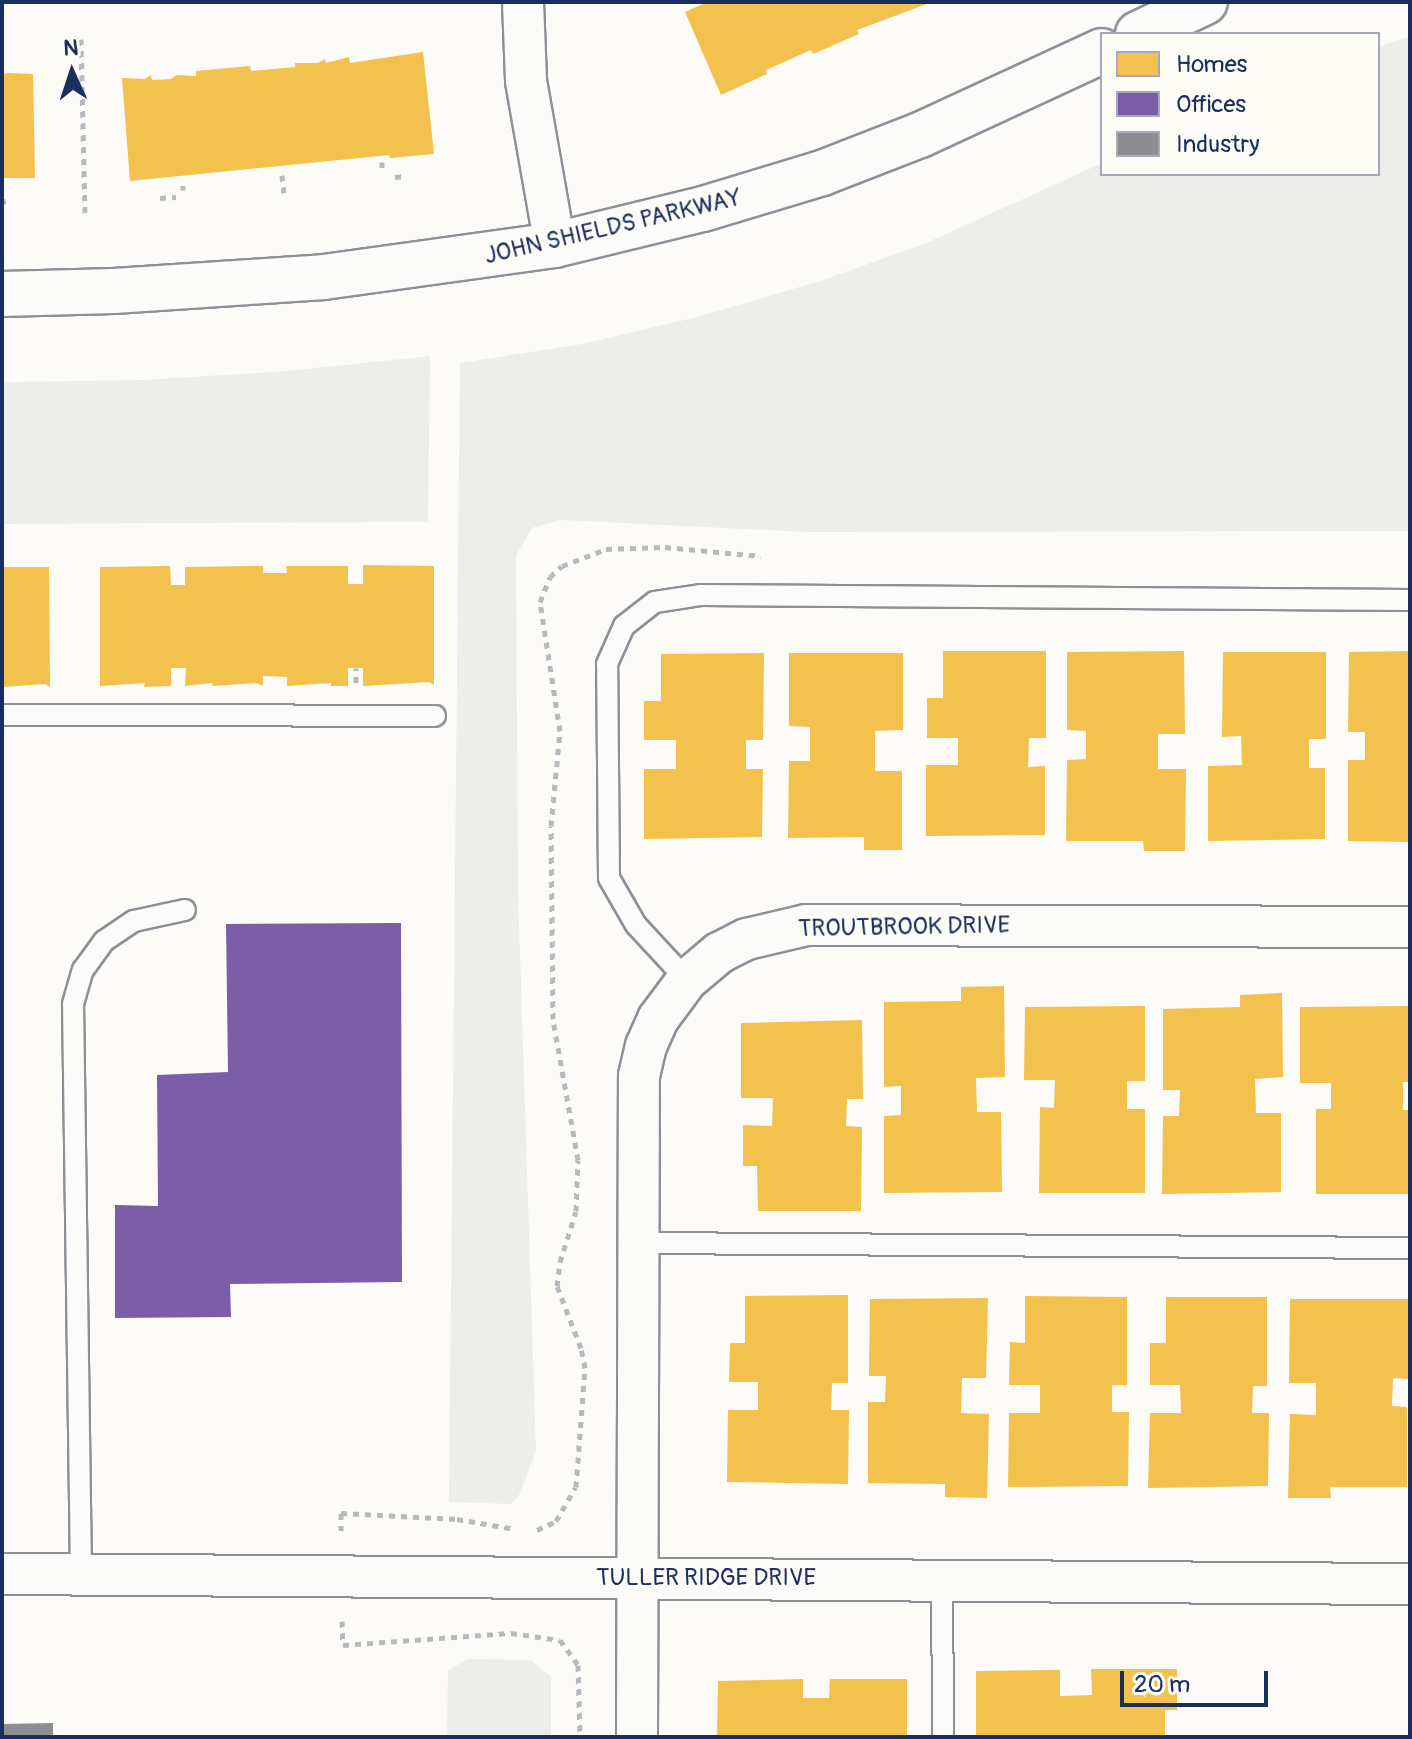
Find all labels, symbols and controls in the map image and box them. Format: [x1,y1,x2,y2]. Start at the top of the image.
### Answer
north arrow [32,32,112,112]
legend [1100,32,1380,176]
text: N [63,34,79,62]
text: Homes [1176,50,1247,79]
text: Offices [1176,90,1246,119]
text: Industry [1176,130,1259,159]
street label: JOHN SHIELDS PARKWAY [482,183,744,271]
street label: TROUTBROOK DRIVE [798,911,1010,943]
street label: TULLER RIDGE DRIVE [596,1564,816,1592]
scale bar [1124,1655,1272,1705]
text: 20 m [1134,1670,1190,1699]

